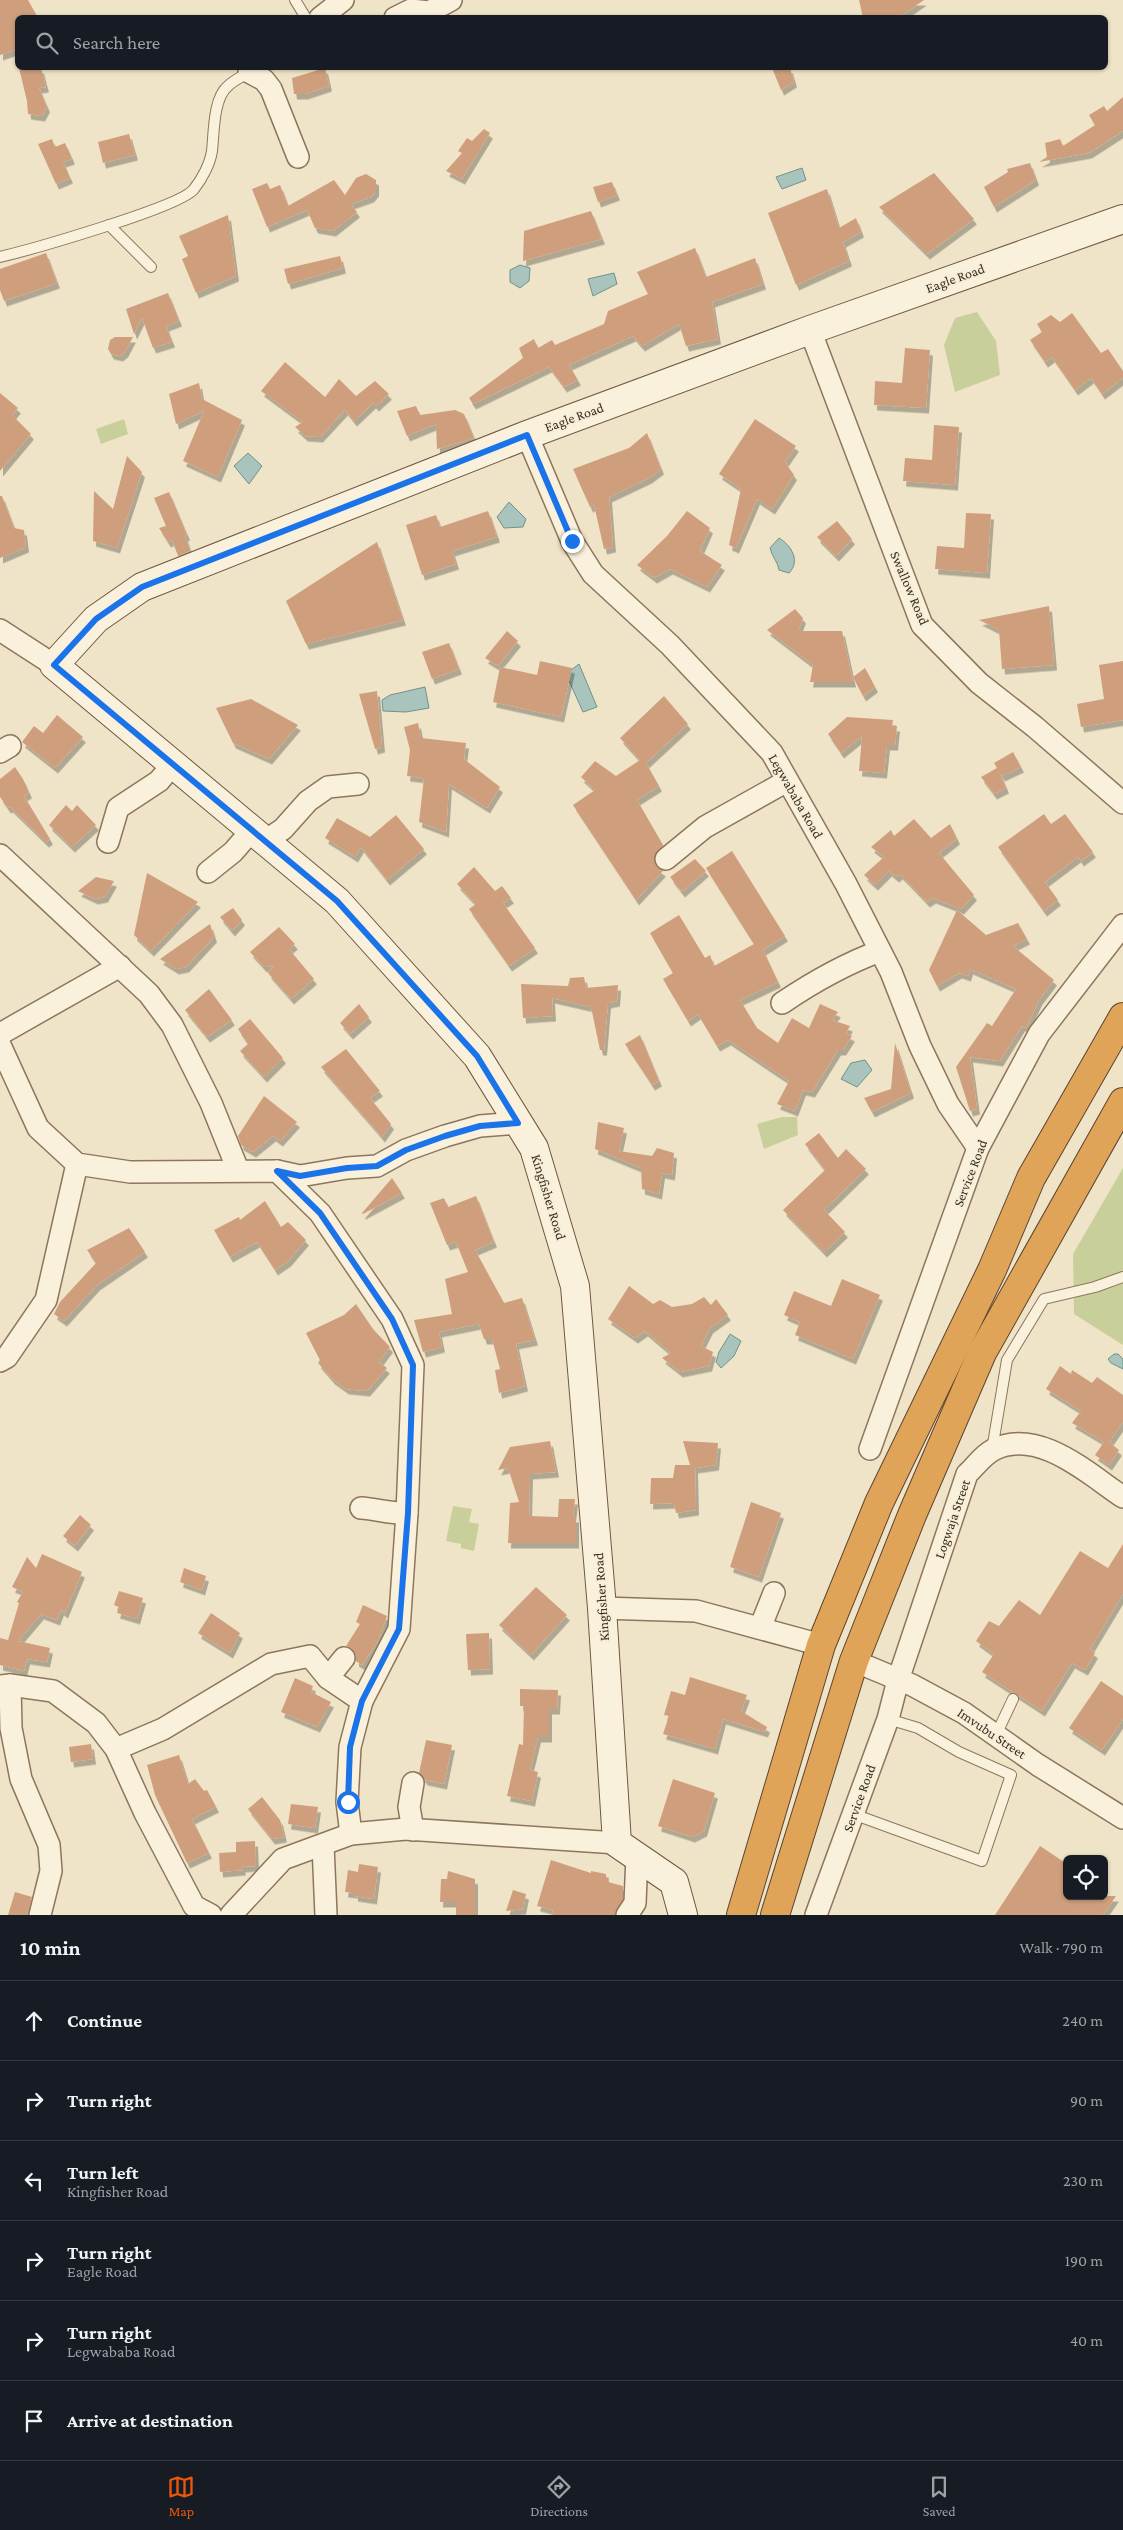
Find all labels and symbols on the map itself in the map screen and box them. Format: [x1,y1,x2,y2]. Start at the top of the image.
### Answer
street label: Eagle Road [923,260,987,296]
street label: Eagle Road [542,399,606,435]
route end [561,530,584,553]
street label: Swallow Road [887,549,933,628]
street label: Legwababa Road [765,751,827,842]
street label: Service Road [950,1137,990,1209]
street label: Kingfisher Road [528,1152,570,1242]
street label: Logwaja Street [931,1477,974,1561]
street label: Kingfisher Road [590,1552,612,1642]
street label: Imvubu Street [955,1704,1030,1762]
street label: Service Road [839,1761,879,1834]
route start [337,1791,360,1814]

